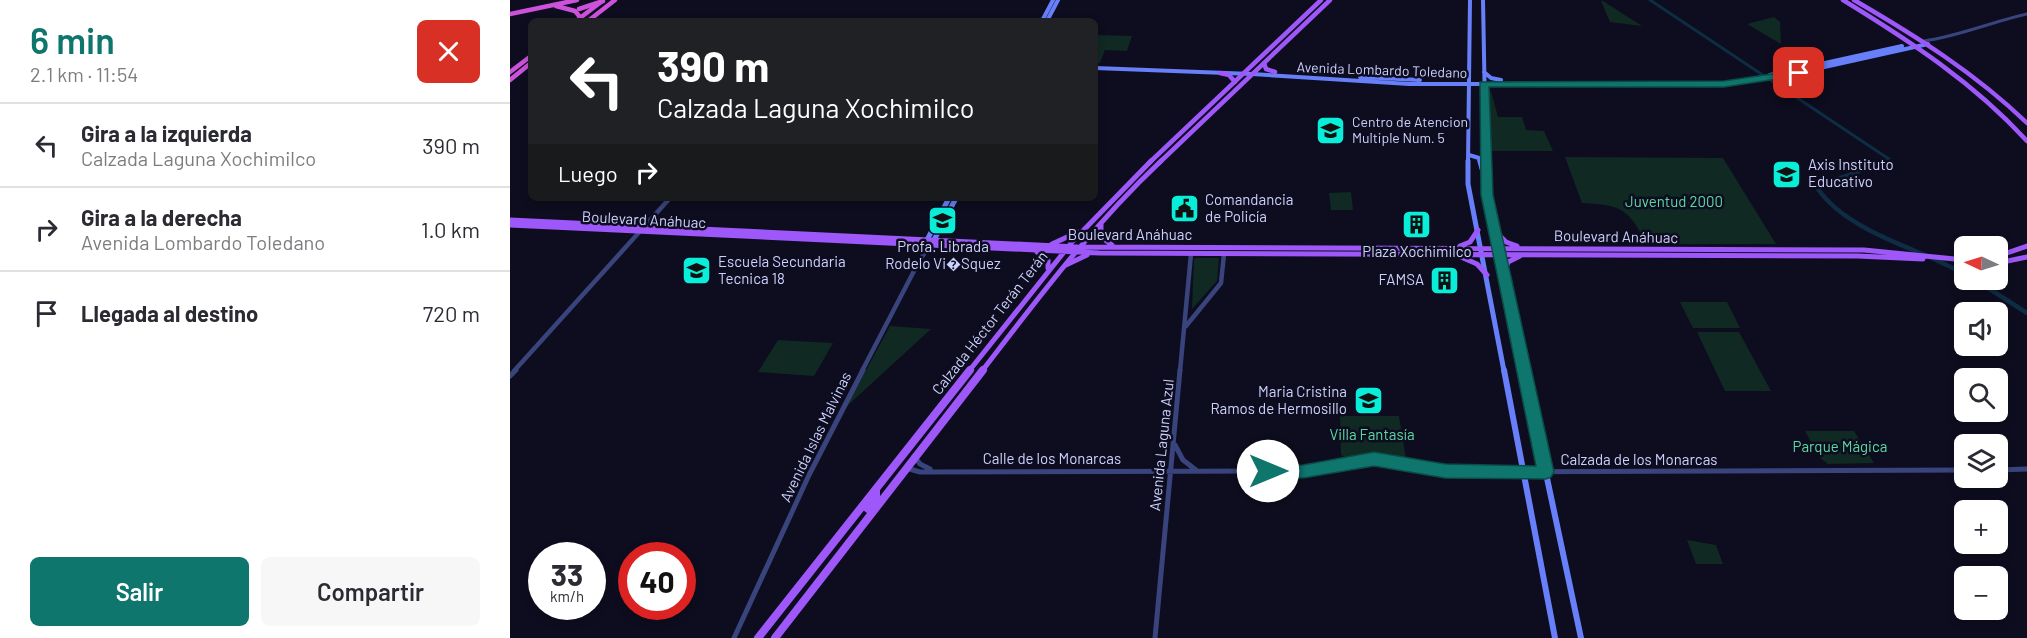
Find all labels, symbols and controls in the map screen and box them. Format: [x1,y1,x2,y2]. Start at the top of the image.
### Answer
text: 6 min [30,18,115,61]
button: close [417,20,480,83]
text: 390 m [657,40,769,90]
icon: left [558,42,636,120]
pin [1773,47,1824,98]
icon: arrive [1782,56,1815,89]
street label: Avenida Lombardo Toledano [1296,58,1468,81]
text: 2.1 km · 11:54 [30,62,138,86]
text: Calzada Laguna Xochimilco [657,91,974,123]
place label: Centro de Atencion Multiple Num. 5 [1352,113,1468,146]
school or university icon: Centro de Atencion Multiple Num. 5 [1315,114,1347,146]
text: Gira a la izquierda [81,120,252,146]
icon: left [30,129,63,162]
text: 390 m [422,132,480,158]
text: Calzada Laguna Xochimilco [81,146,316,170]
place label: Axis Instituto Educativo [1808,155,1894,190]
icon: right [630,156,663,189]
school or university icon: Axis Instituto Educativo [1771,158,1803,190]
text: Luego [558,160,618,186]
place label: Comandancia de Policía [1205,190,1293,225]
park label: Juventud 2000 [1625,192,1723,210]
public building icon: Comandancia de Policía [1168,193,1200,225]
text: Gira a la derecha [81,204,242,230]
school or university icon: Profa. Librada Rodelo Vi�Squez [927,204,959,236]
street label: Boulevard Anáhuac [581,207,707,231]
building icon: Plaza Xochimilco [1401,209,1433,241]
icon: right [30,213,63,246]
text: 1.0 km [421,216,480,242]
street label: Boulevard Anáhuac [1068,225,1192,243]
street label: Boulevard Anáhuac [1554,226,1679,246]
text: Avenida Lombardo Toledano [81,230,325,254]
north arrow [1954,236,2008,290]
map controls [1954,236,2008,620]
place label: Profa. Librada Rodelo Vi�Squez [885,237,1001,272]
place label: Plaza Xochimilco [1362,242,1472,260]
street label: Calzada Héctor Terán Terán [928,247,1051,398]
place label: Escuela Secundaria Tecnica 18 [718,252,846,287]
school or university icon: Escuela Secundaria Tecnica 18 [681,255,713,287]
building icon: FAMSA [1429,264,1461,296]
place label: FAMSA [1379,270,1424,288]
icon: arrive [30,297,63,330]
text: Llegada al destino [81,300,258,326]
text: 720 m [423,300,480,326]
button: sound [1954,302,2008,356]
button: search [1954,368,2008,422]
street label: Avenida Islas Malvinas [776,369,854,505]
street label: Avenida Laguna Azul [1145,378,1177,512]
place label: Maria Cristina Ramos de Hermosillo [1210,382,1347,417]
school or university icon: Maria Cristina Ramos de Hermosillo [1352,385,1384,417]
park label: Villa Fantasía [1329,425,1415,443]
button: layers [1954,434,2008,488]
park label: Parque Mágica [1793,437,1887,455]
position arrow [1236,439,1300,503]
street label: Calle de los Monarcas [983,449,1121,467]
street label: Calzada de los Monarcas [1560,450,1718,468]
button: + [1954,500,2008,554]
speed limit sign: 40 [618,542,696,620]
text: 33 [551,556,583,592]
button: Salir [30,557,249,626]
button: Compartir [261,557,480,626]
button: − [1954,566,2008,620]
text: km/h [550,587,584,605]

